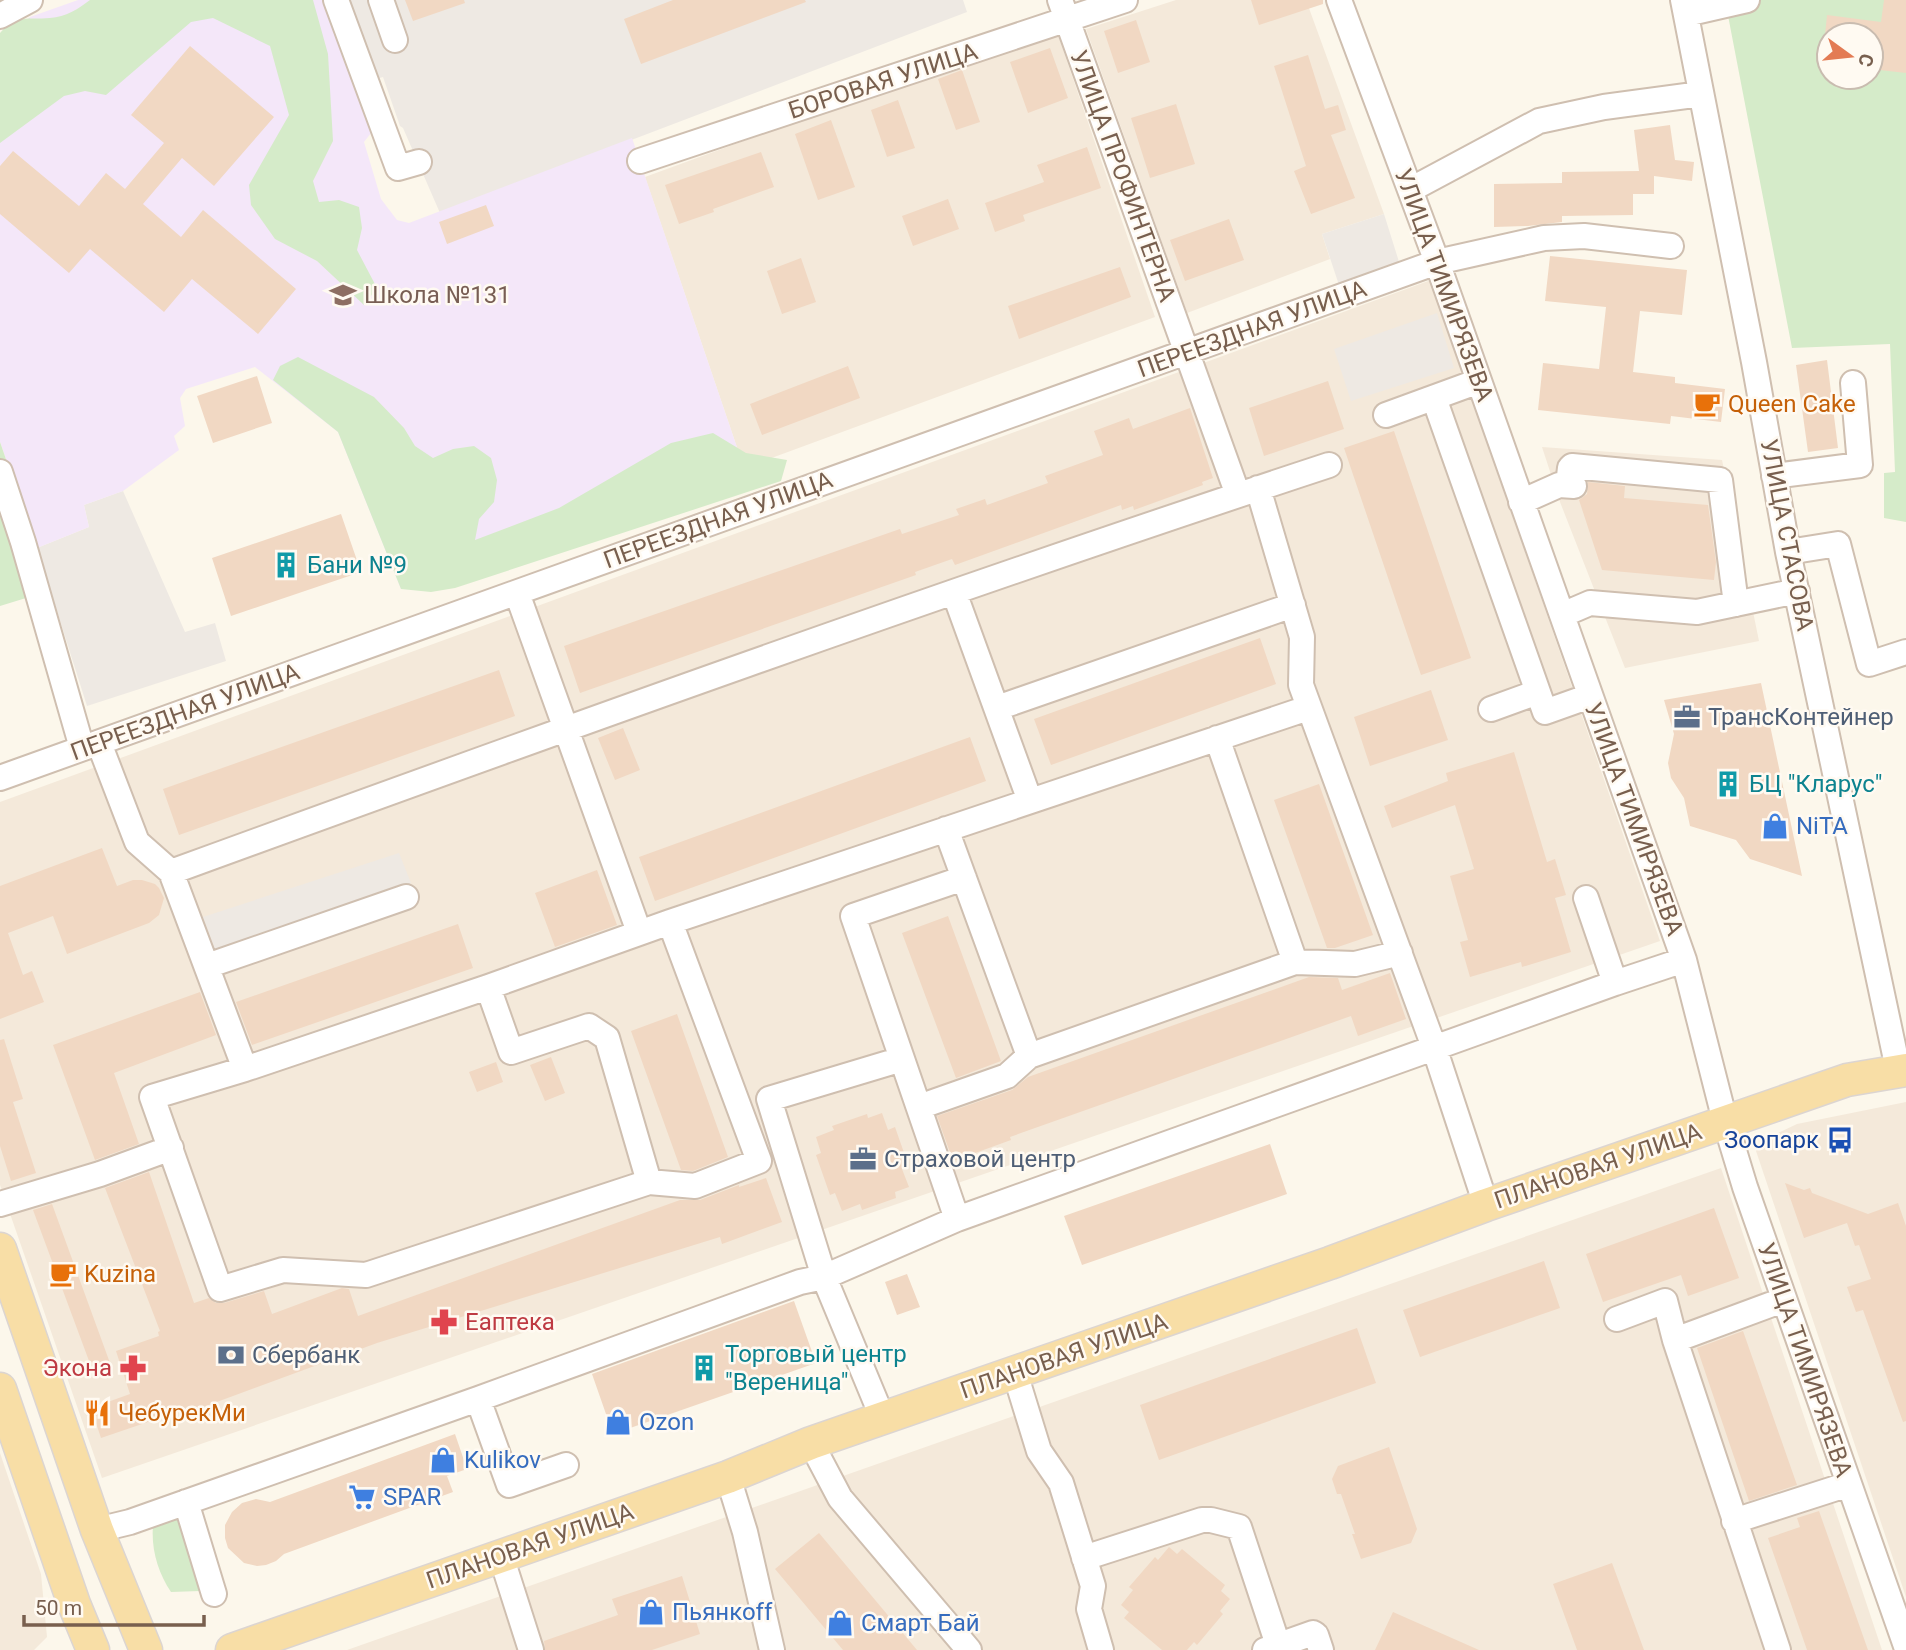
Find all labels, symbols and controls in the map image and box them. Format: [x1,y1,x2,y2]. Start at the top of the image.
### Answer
north arrow [1815,21,1885,91]
street label: БОРОВАЯ УЛИЦА [785,37,981,125]
street label: УЛИЦА ПРОФИНТЕРНА [1064,47,1182,306]
text: С [1853,51,1879,69]
street label: УЛИЦА ТИМИРЯЗЕВА [1389,165,1499,406]
street label: ПЕРЕЕЗДНАЯ УЛИЦА [1134,274,1371,383]
school or university icon: Школа №131 [328,280,358,310]
place label: Школа №131 [364,281,511,309]
cafe icon: Queen Cake [1692,389,1722,419]
place label: Queen Cake [1728,390,1856,418]
street label: УЛИЦА СТАСОВА [1755,437,1819,634]
street label: ПЕРЕЕЗДНАЯ УЛИЦА [600,465,837,574]
building icon: Бани №9 [271,550,301,580]
place label: Бани №9 [307,551,407,579]
street label: ПЕРЕЕЗДНАЯ УЛИЦА [67,657,304,766]
street label: УЛИЦА ТИМИРЯЗЕВА [1579,699,1689,940]
office icon: ТрансКонтейнер [1672,702,1702,732]
place label: ТрансКонтейнер [1708,703,1894,731]
building icon: БЦ "Кларус" [1713,769,1743,799]
place label: БЦ "Кларус" [1749,770,1882,798]
shop icon: NiTA [1760,811,1790,841]
place label: NiTA [1796,812,1848,840]
street label: ПЛАНОВАЯ УЛИЦА [1491,1117,1706,1215]
bus stop icon: Зоопарк [1825,1125,1855,1155]
place label: Зоопарк [1724,1126,1819,1154]
office icon: Страховой центр [848,1144,878,1174]
place label: Страховой центр [884,1145,1076,1173]
street label: УЛИЦА ТИМИРЯЗЕВА [1752,1239,1858,1481]
cafe icon: Kuzina [48,1259,78,1289]
place label: Kuzina [84,1260,156,1288]
pharmacy icon: Еаптека [429,1307,459,1337]
street label: ПЛАНОВАЯ УЛИЦА [957,1307,1172,1405]
place label: Еаптека [465,1308,555,1336]
bank icon: Сбербанк [216,1340,246,1370]
place label: Торговый центр "Вереница" [725,1340,907,1396]
place label: Сбербанк [252,1341,360,1369]
pharmacy icon: Экона [118,1353,148,1383]
building icon: Торговый центр "Вереница" [689,1353,719,1383]
place label: Экона [43,1354,112,1382]
restaurant icon: ЧебурекМи [82,1398,112,1428]
place label: ЧебурекМи [118,1399,246,1427]
shop icon: Ozon [603,1407,633,1437]
place label: Ozon [639,1408,694,1436]
shop icon: Kulikov [428,1445,458,1475]
place label: Kulikov [464,1446,541,1474]
supermarket icon: SPAR [347,1482,377,1512]
place label: SPAR [383,1483,441,1511]
street label: ПЛАНОВАЯ УЛИЦА [423,1497,638,1595]
scale bar [24,1584,205,1628]
text: 50 m [35,1596,82,1620]
shop icon: Пьянкоff [636,1597,666,1627]
place label: Пьянкоff [672,1598,773,1626]
shop icon: Смарт Бай [825,1608,855,1638]
place label: Смарт Бай [861,1609,980,1637]

